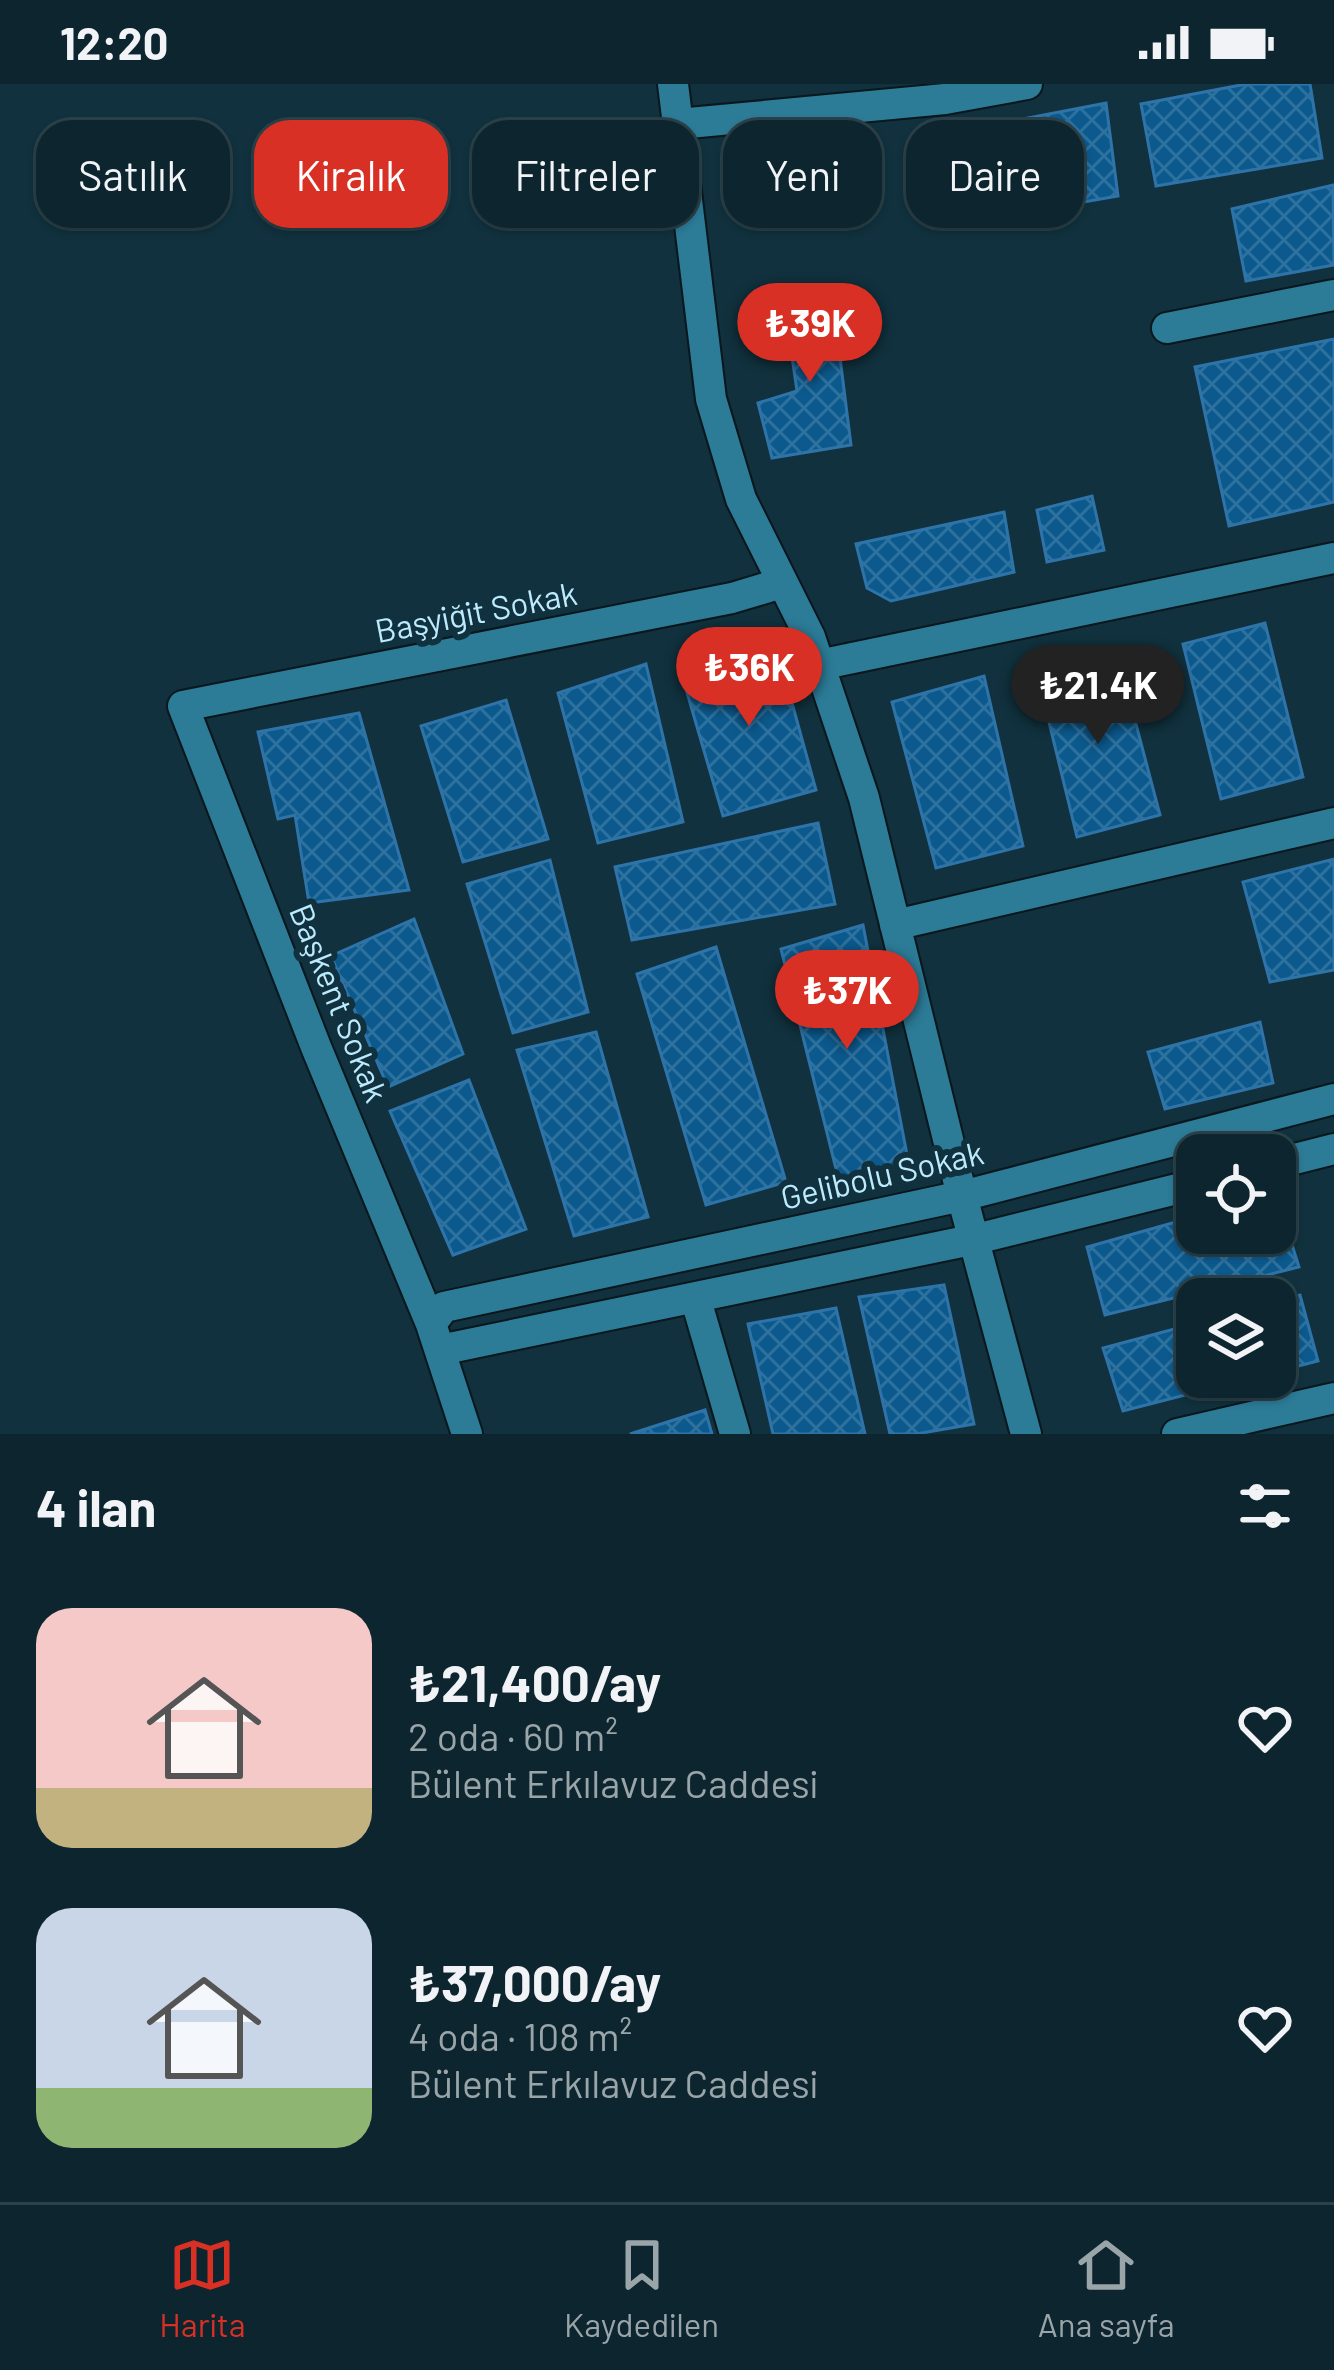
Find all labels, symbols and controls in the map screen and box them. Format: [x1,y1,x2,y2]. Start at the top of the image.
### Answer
text: 12:20 [60,15,168,69]
chip: Satılık [36,120,230,228]
chip: Kiralık [254,120,448,228]
chip: Filtreler [472,120,699,228]
chip: Yeni [723,120,882,228]
chip: Daire [906,120,1084,228]
pin: ₺39K [739,283,881,385]
text: ₺39K [764,298,856,345]
street label: Başyiğit Sokak [372,572,580,650]
pin: ₺36K [678,627,820,729]
text: ₺36K [703,642,795,689]
pin: ₺21.4K [1000,645,1196,747]
text: ₺21.4K [1038,660,1158,707]
street label: Başkent Sokak [282,898,398,1108]
pin: ₺37K [776,950,918,1052]
text: ₺37K [802,965,892,1012]
street label: Gelibolu Sokak [776,1131,987,1217]
map controls [1176,1134,1296,1398]
button: locate [1176,1134,1296,1254]
button: layers [1176,1278,1296,1398]
icon: filters [1232,1473,1298,1539]
text: 4 ilan [36,1476,156,1537]
text: ₺21,400/ay [408,1651,661,1712]
icon: home [132,1656,276,1800]
icon: heart [1232,1695,1298,1761]
text: 2 oda · 60 m² [408,1712,618,1759]
text: Bülent Erkılavuz Caddesi [408,1759,818,1806]
text: ₺37,000/ay [408,1951,661,2012]
icon: home [132,1956,276,2100]
icon: heart [1232,1995,1298,2061]
text: 4 oda · 108 m² [408,2012,632,2059]
text: Bülent Erkılavuz Caddesi [408,2059,818,2106]
tab: Harita [159,2232,246,2344]
tab: Kaydedilen [564,2232,719,2344]
tab: Ana sayfa [1038,2232,1175,2344]

